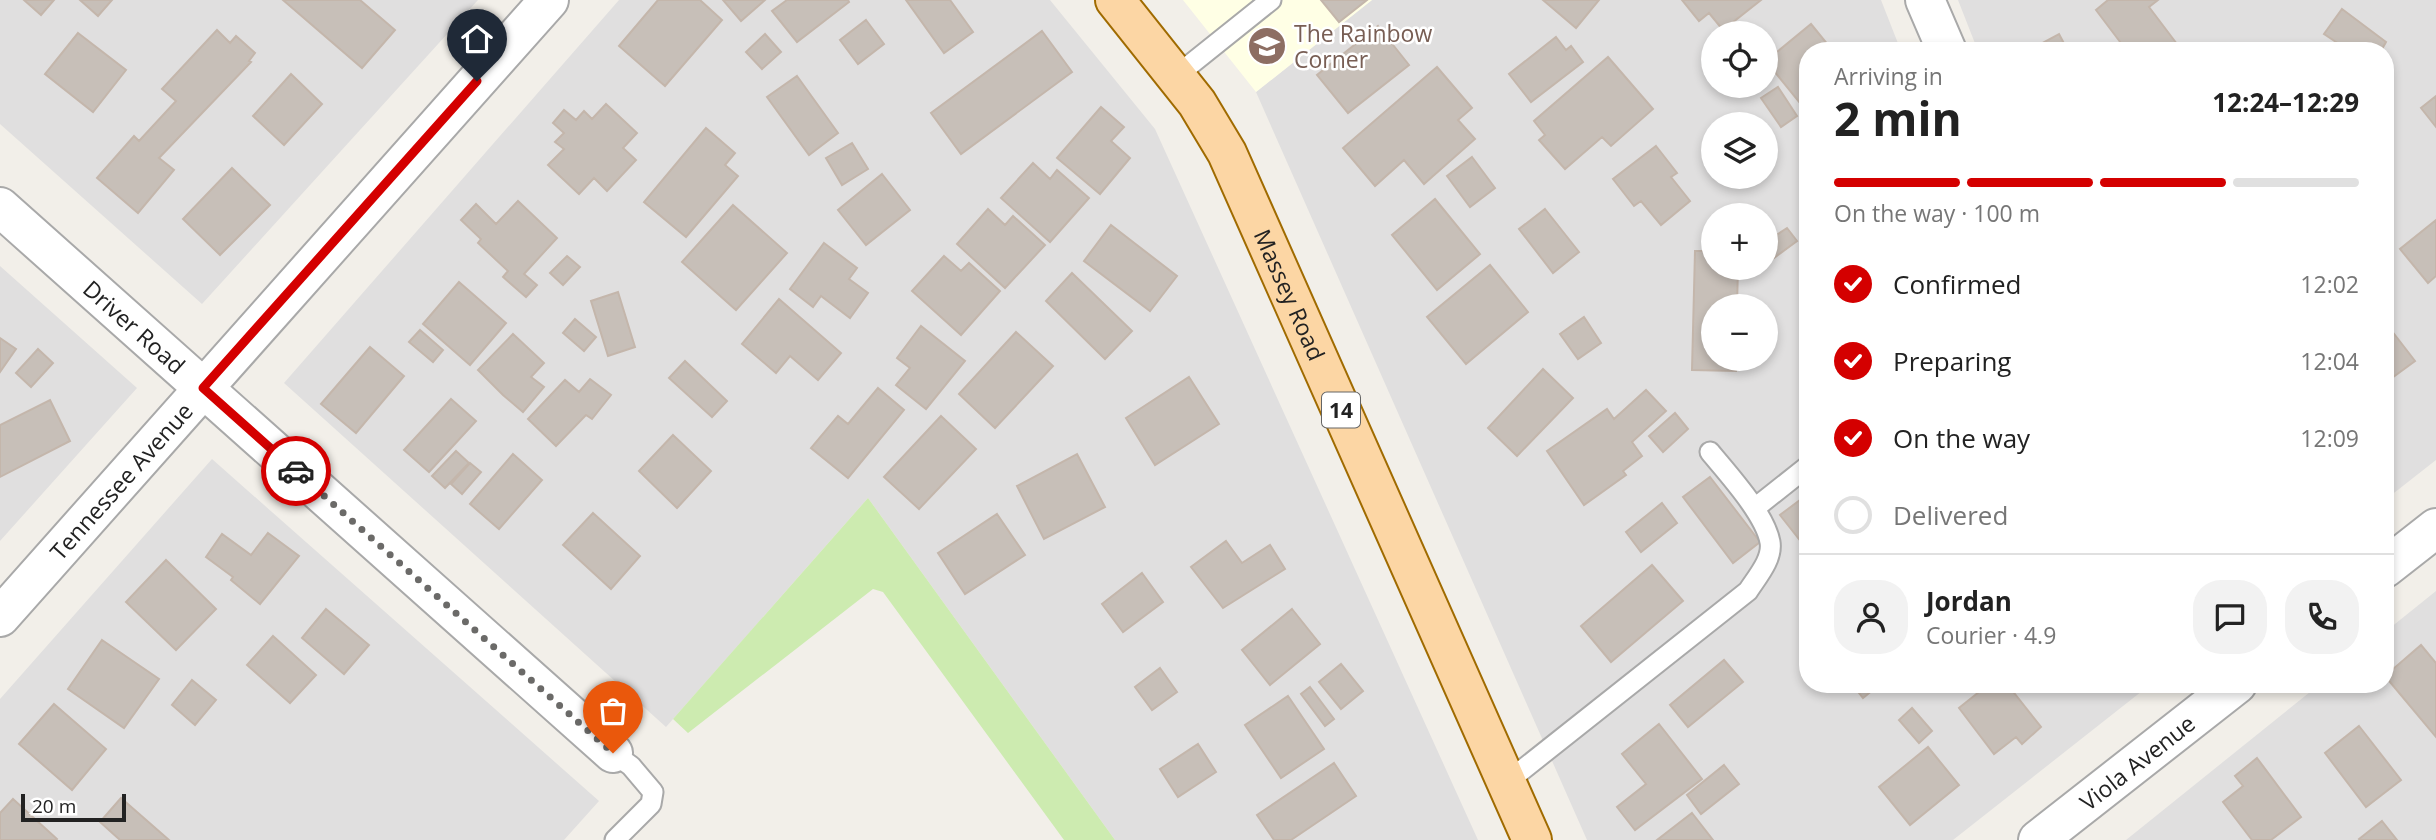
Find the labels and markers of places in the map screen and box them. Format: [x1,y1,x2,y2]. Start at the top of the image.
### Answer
pin [447,9,507,81]
place label: The Rainbow Corner [1294,17,1432,75]
school or university icon: The Rainbow Corner [1246,25,1288,67]
pin [583,681,643,753]

